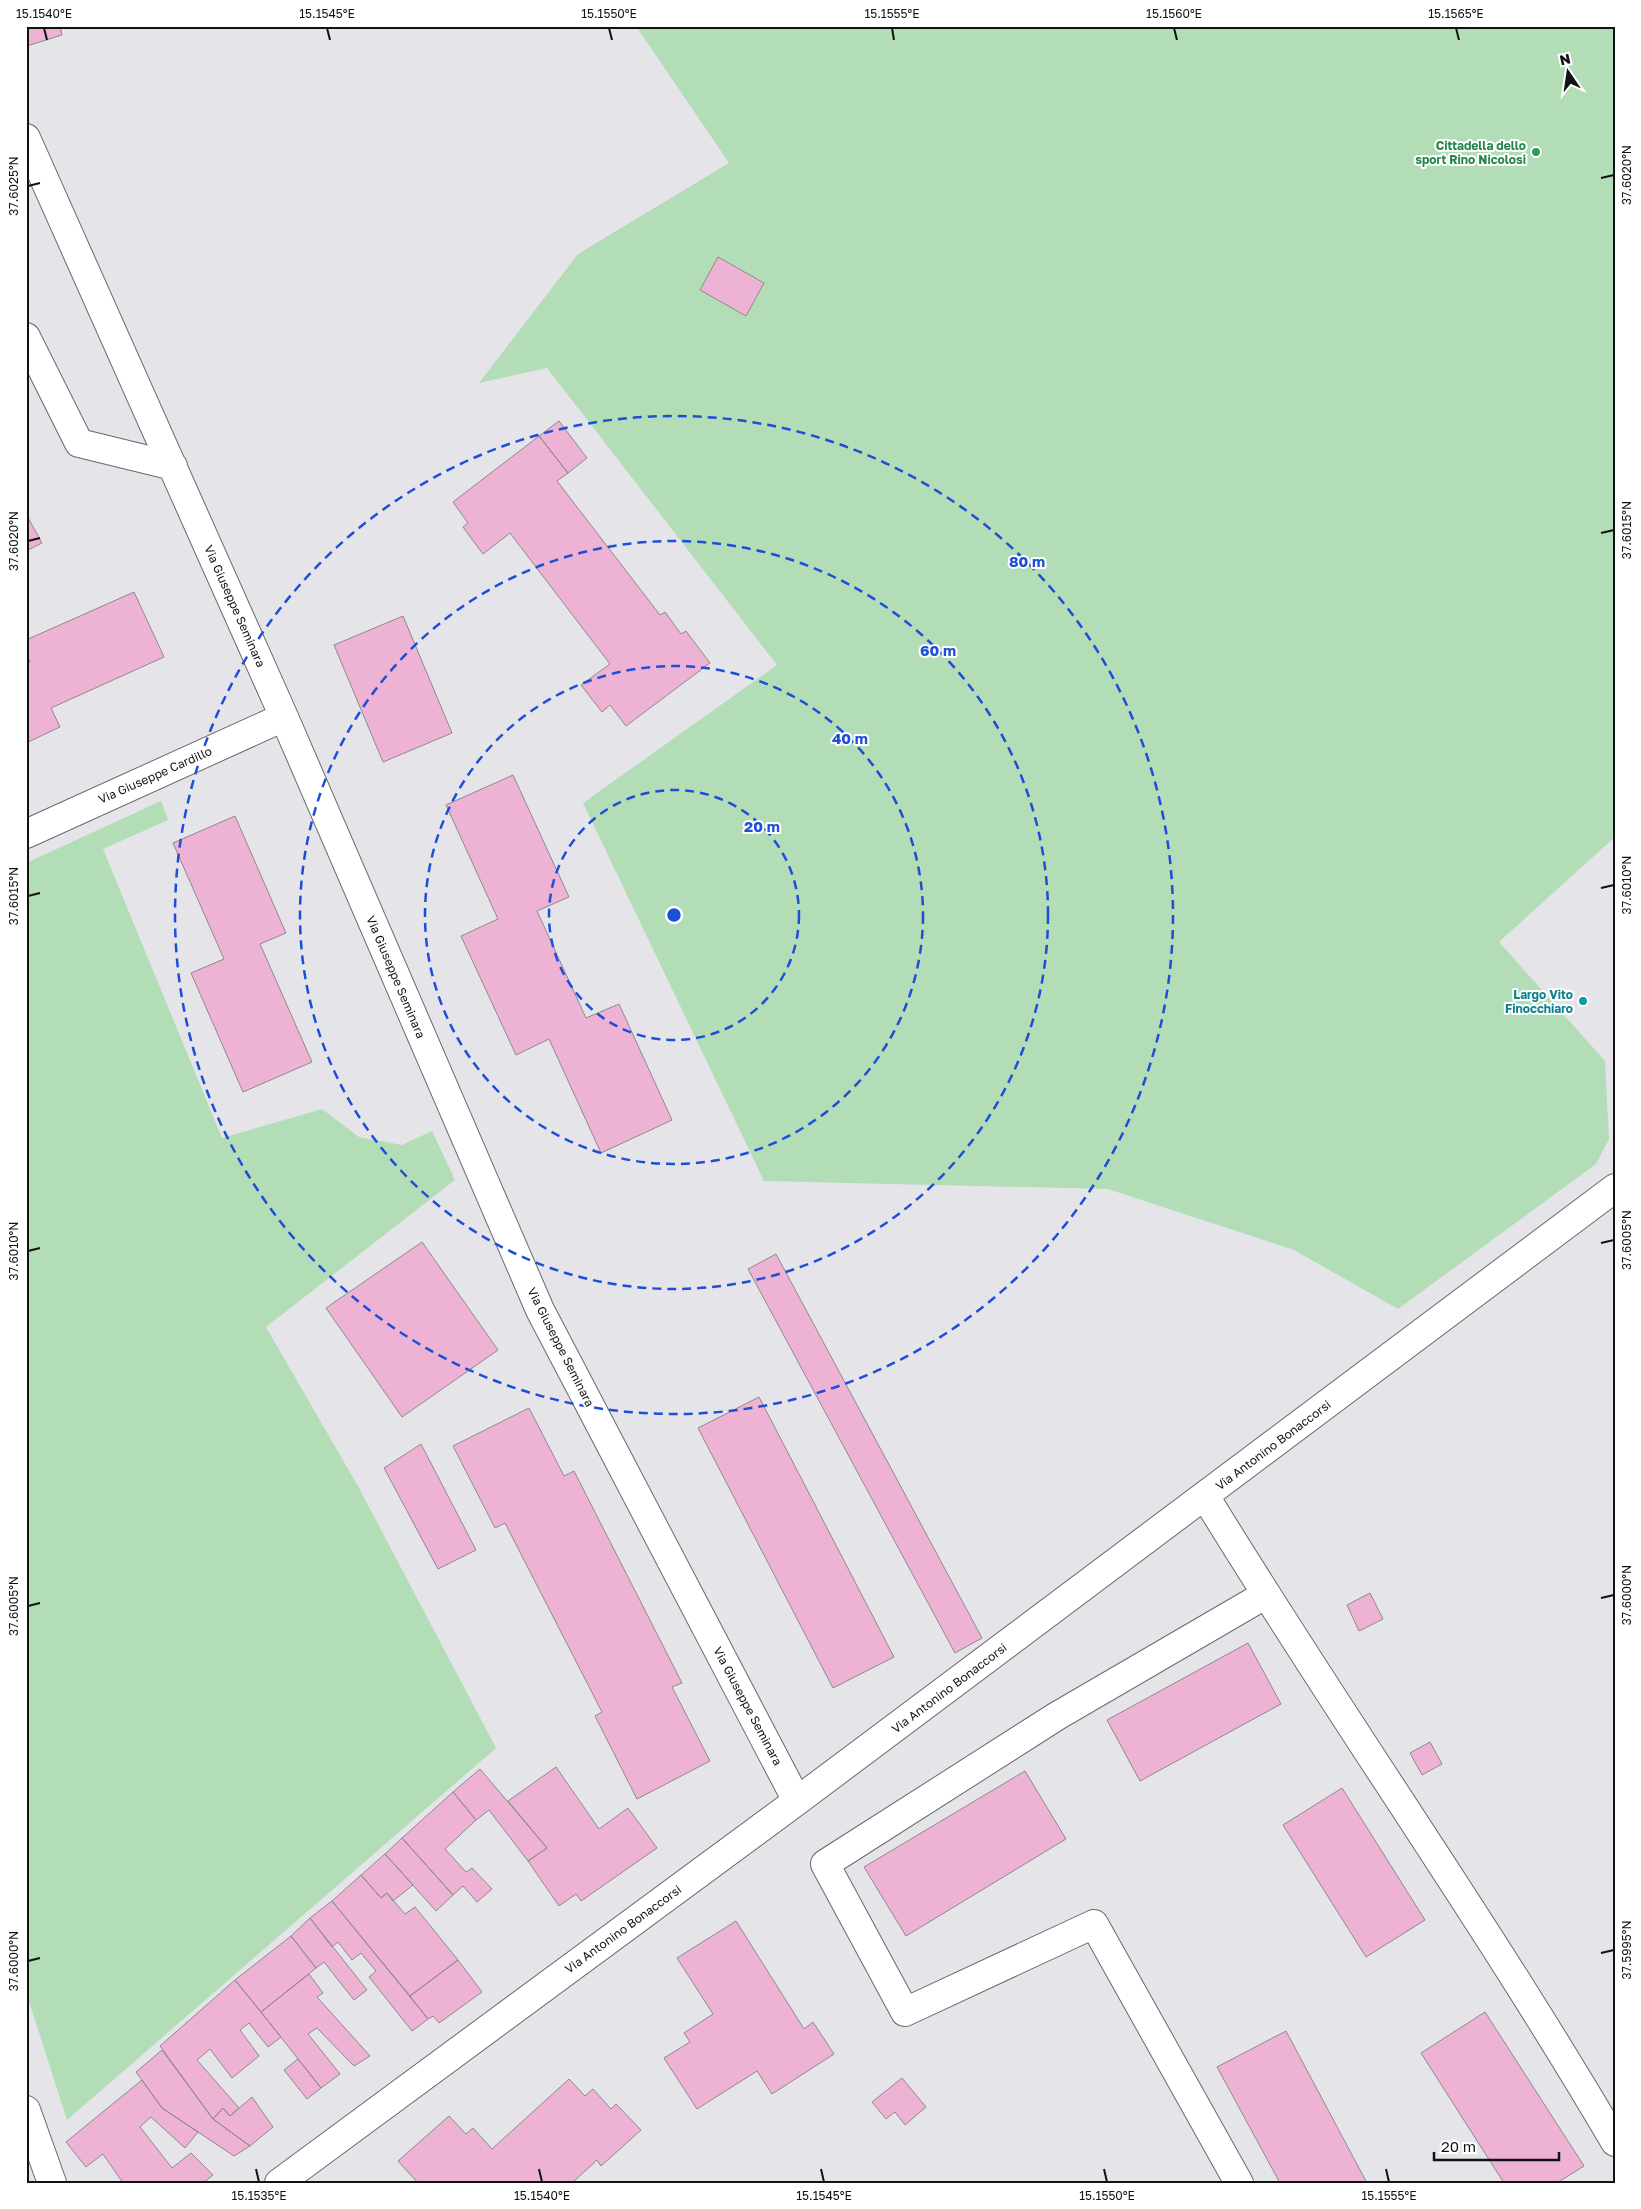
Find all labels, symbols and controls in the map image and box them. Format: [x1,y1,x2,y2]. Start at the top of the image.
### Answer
text: 15.1540°E [16,6,72,21]
text: 15.1545°E [299,6,355,21]
text: 15.1550°E [581,6,637,21]
text: 15.1555°E [864,6,920,21]
text: 15.1560°E [1146,6,1202,21]
text: 15.1565°E [1428,6,1484,21]
north arrow [1544,48,1594,98]
text: N [1558,49,1572,68]
place label: Cittadella dello sport Rino Nicolosi [1415,138,1526,167]
text: 37.6020°N [1619,145,1634,205]
marker: Cittadella dello sport Rino Nicolosi [1530,146,1542,158]
text: 37.6025°N [6,156,21,216]
text: 37.6015°N [1619,501,1634,559]
text: 37.6020°N [6,511,21,571]
street label: Via Giuseppe Seminara [201,543,269,669]
text: 80 m [1009,552,1045,570]
text: 60 m [920,641,956,659]
text: 40 m [832,729,868,747]
street label: Via Giuseppe Cardillo [96,743,214,807]
text: 20 m [744,817,780,835]
text: 37.6010°N [1619,856,1634,914]
text: 37.6015°N [6,867,21,925]
centre of rings [665,906,683,924]
street label: Via Giuseppe Seminara [363,913,429,1041]
place label: Largo Vito Finocchiaro [1505,987,1573,1016]
marker: Largo Vito Finocchiaro [1577,995,1589,1007]
text: 37.6005°N [1619,1210,1634,1270]
text: 37.6010°N [6,1222,21,1280]
street label: Via Giuseppe Seminara [524,1285,598,1409]
street label: Via Antonino Bonaccorsi [1212,1397,1334,1493]
text: 37.6000°N [1619,1565,1634,1625]
text: 37.6005°N [6,1576,21,1636]
street label: Via Antonino Bonaccorsi [888,1640,1010,1736]
street label: Via Giuseppe Seminara [710,1644,786,1768]
street label: Via Antonino Bonaccorsi [562,1882,684,1976]
text: 37.5995°N [1619,1920,1634,1980]
text: 37.6000°N [6,1931,21,1991]
scale bar [1434,2129,1558,2161]
text: 20 m [1441,2137,1476,2155]
text: 15.1535°E [231,2188,287,2203]
text: 15.1540°E [514,2188,570,2203]
text: 15.1545°E [796,2188,852,2203]
text: 15.1550°E [1079,2188,1135,2203]
text: 15.1555°E [1361,2188,1417,2203]

